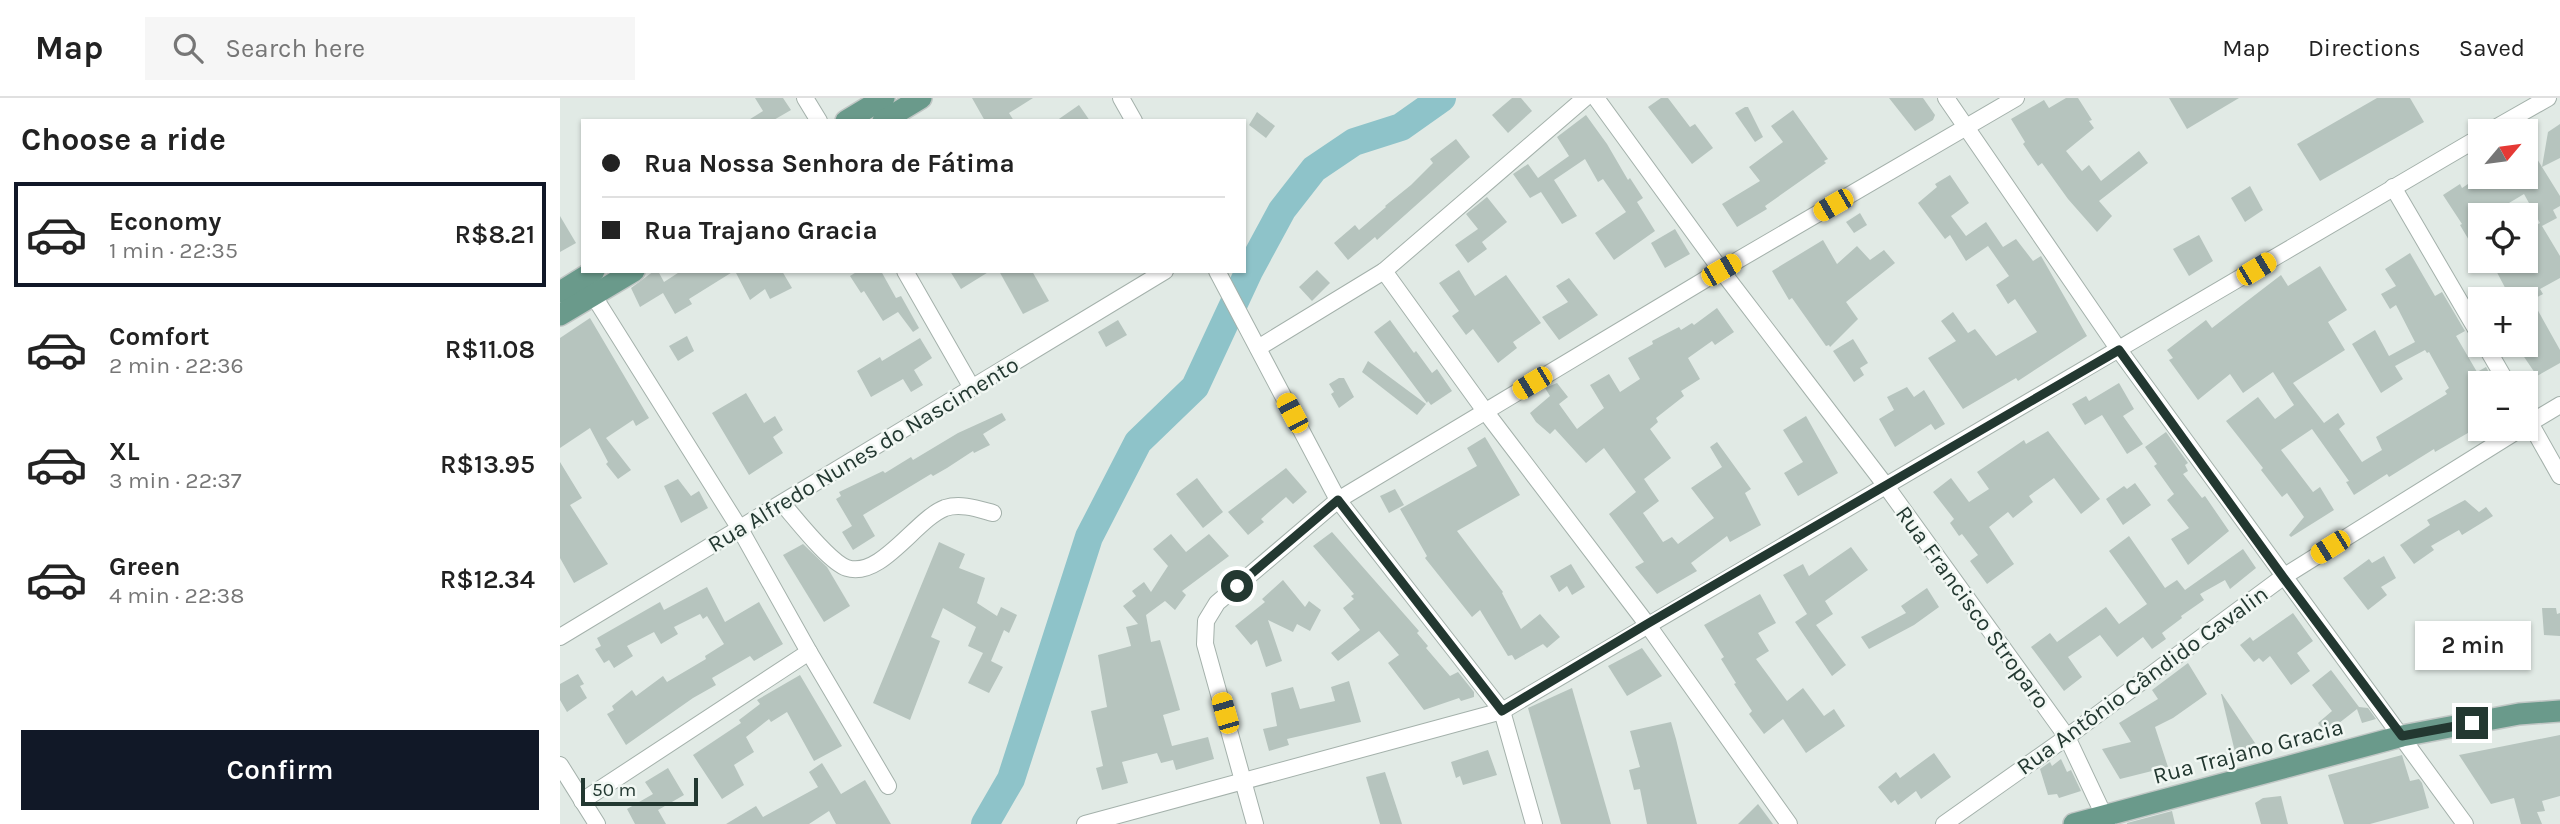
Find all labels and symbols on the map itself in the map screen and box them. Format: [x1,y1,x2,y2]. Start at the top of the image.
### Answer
north arrow [2468,119,2538,189]
car [1810,185,1857,225]
car [2233,249,2280,289]
car [1698,250,1745,290]
street label: Rua Alfredo Nunes do Nascimento [703,351,1023,558]
car [1509,363,1556,403]
car [1273,390,1312,436]
street label: Rua Francisco Stroparo [1890,501,2055,714]
car [2307,527,2354,567]
route start [1221,570,1253,602]
street label: Rua Antônio Cândido Cavalin [2011,580,2273,781]
callout: 2 min [2414,622,2530,670]
car [1210,690,1241,736]
route end [2456,707,2488,739]
street label: Rua Trajano Gracia [2150,713,2346,790]
scale bar [581,775,698,807]

